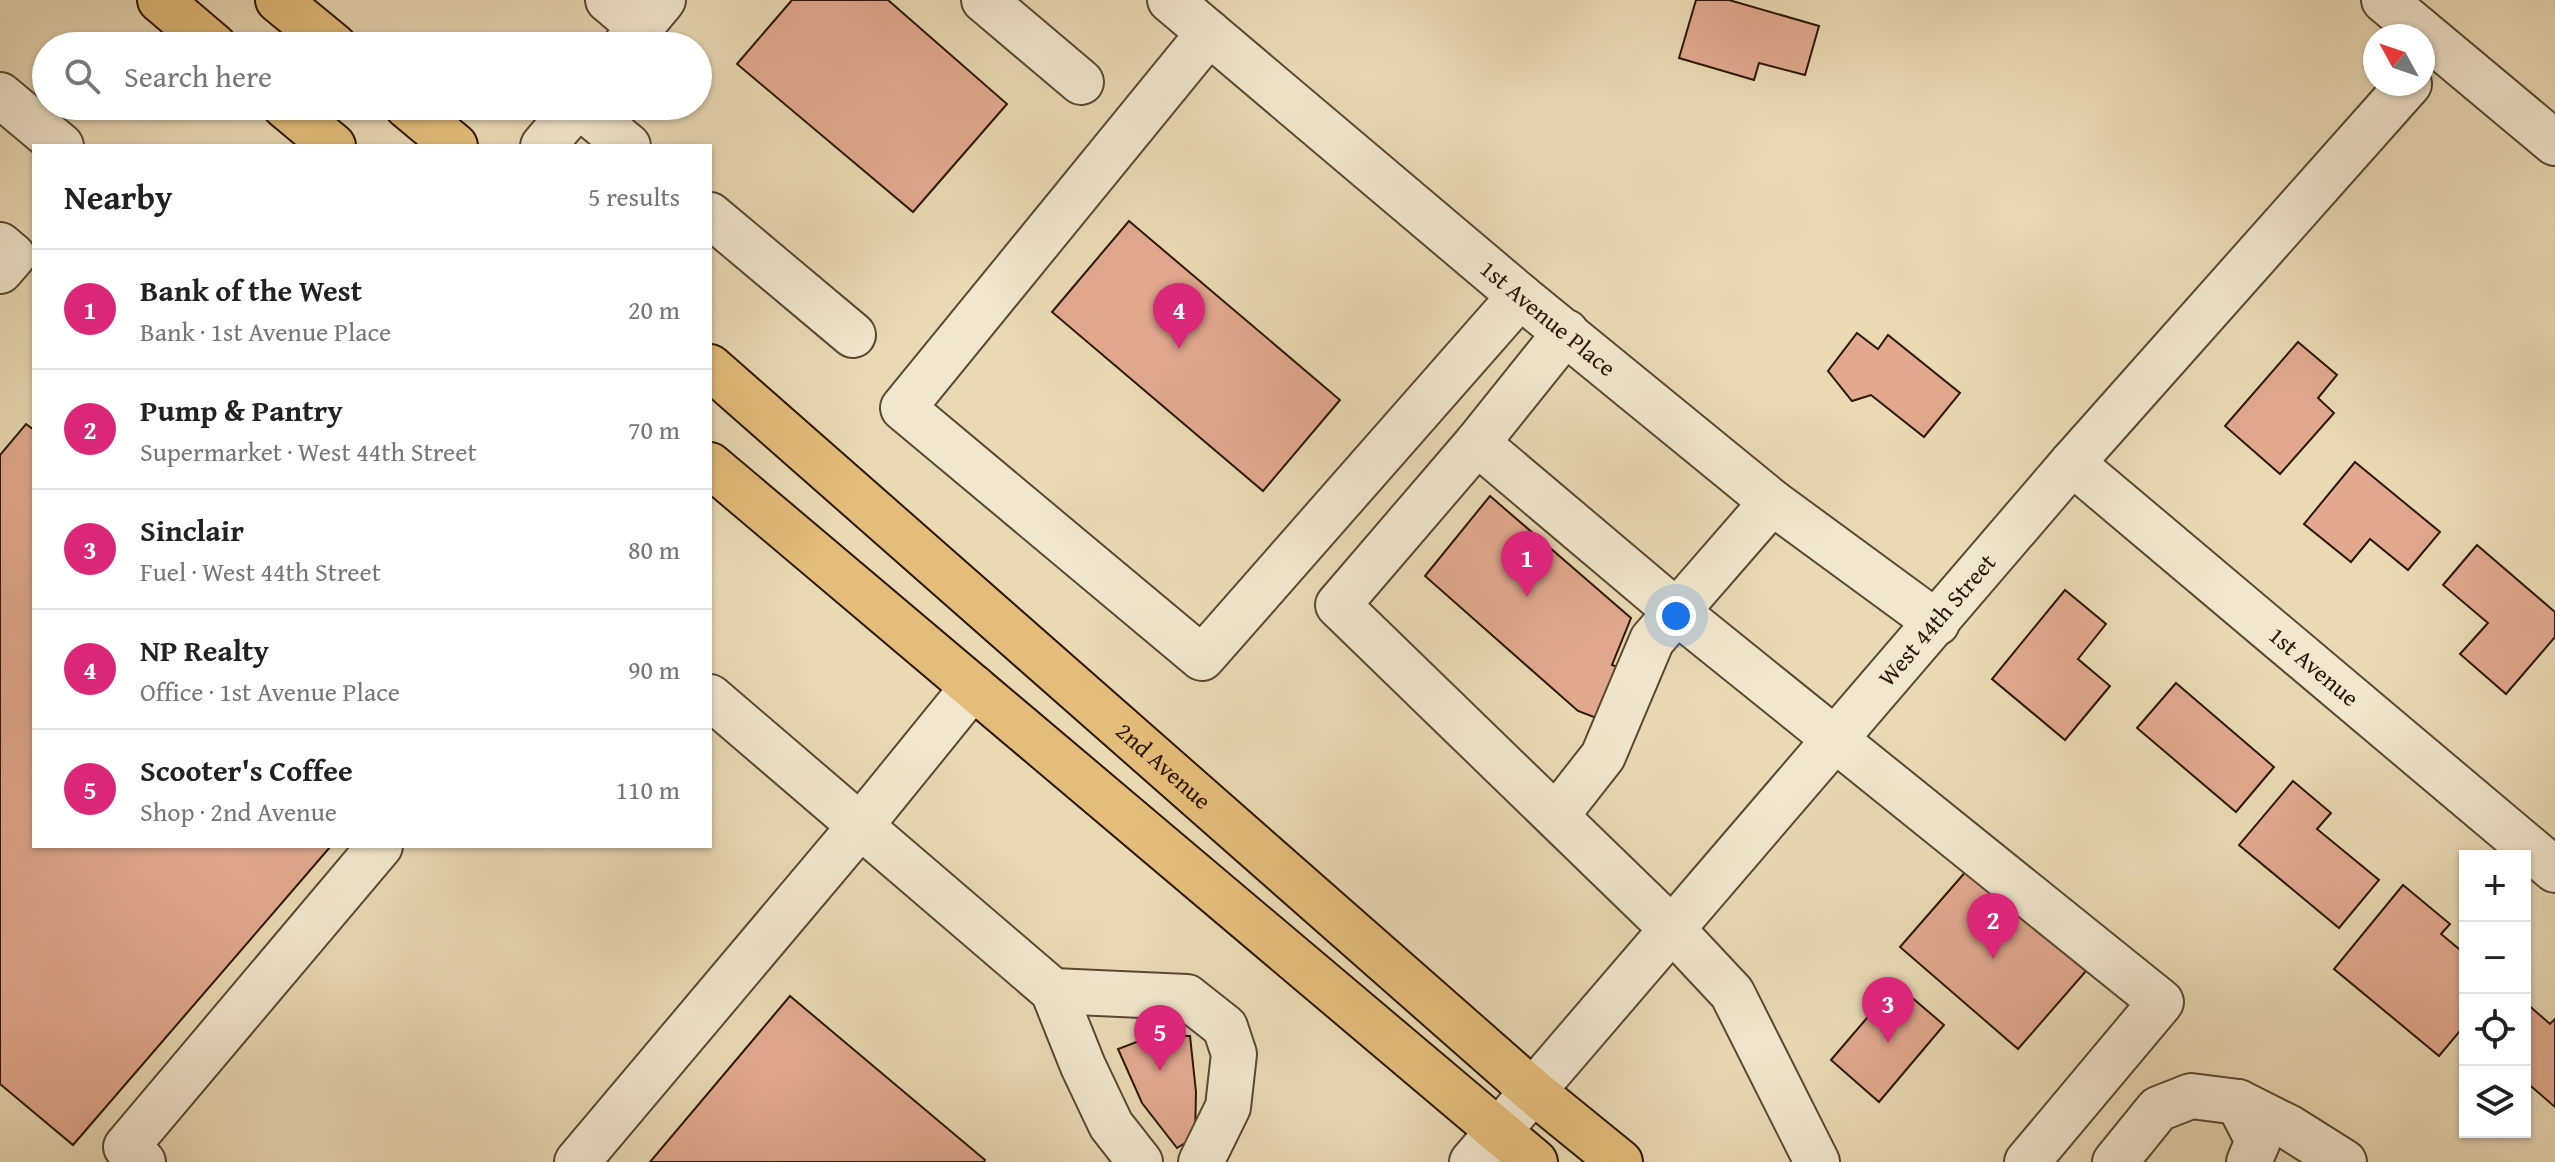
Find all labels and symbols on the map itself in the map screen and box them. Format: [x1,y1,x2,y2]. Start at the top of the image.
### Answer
north arrow [2363,24,2435,96]
street label: 1st Avenue Place [1473,251,1624,385]
pin: 4 [1153,283,1205,349]
pin: 1 [1501,531,1553,597]
street label: West 44th Street [1870,545,2004,694]
your location [1656,596,1696,636]
street label: 1st Avenue [2261,618,2367,715]
street label: 2nd Avenue [1108,714,1219,817]
pin: 2 [1967,893,2019,959]
pin: 3 [1862,977,1914,1043]
pin: 5 [1134,1005,1186,1071]

